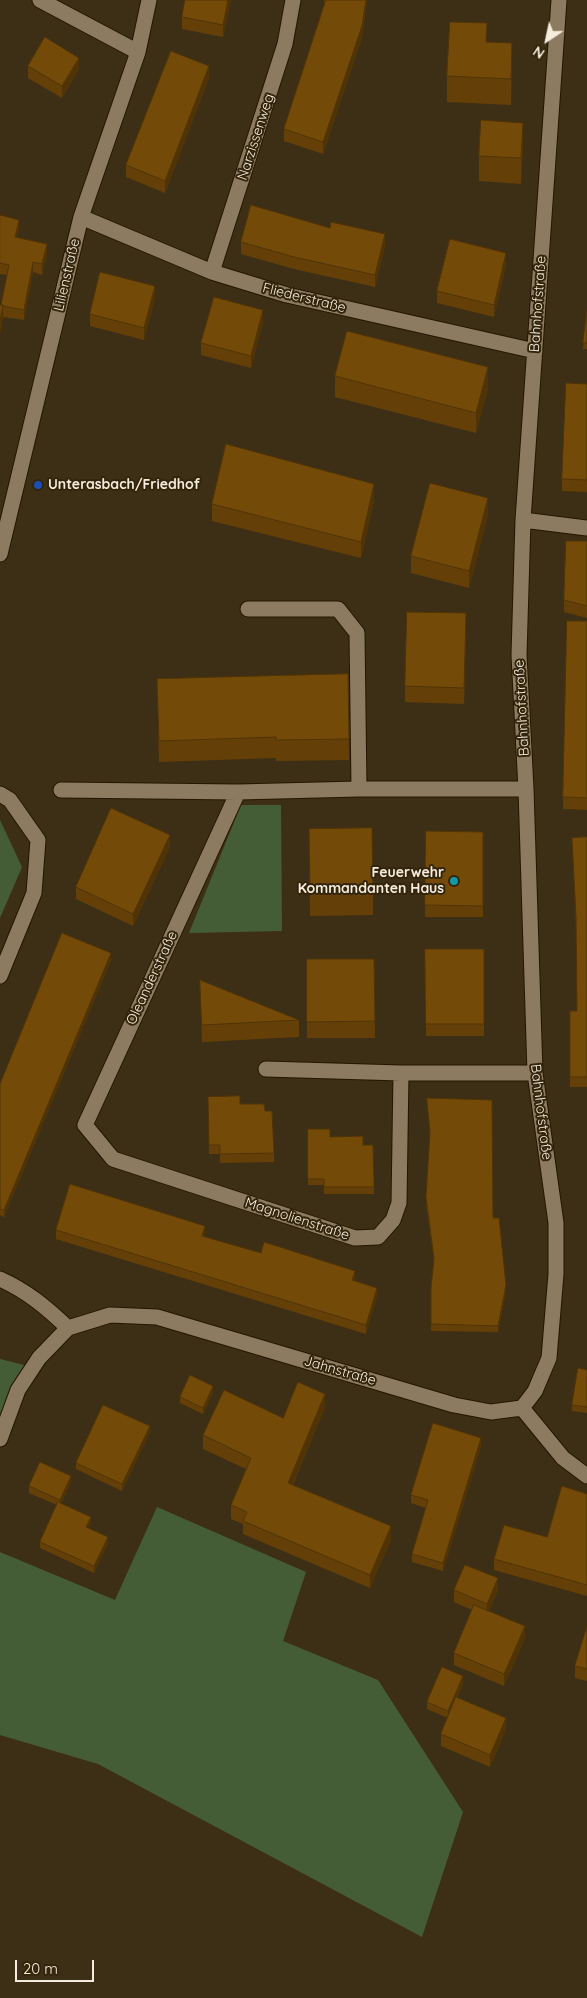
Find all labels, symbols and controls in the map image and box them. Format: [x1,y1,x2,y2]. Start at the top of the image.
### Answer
north arrow [522,15,572,65]
text: N [529,42,548,63]
street label: Narzissenweg [234,92,278,182]
street label: Lilienstraße [50,237,84,313]
street label: Bahnhofstraße [526,255,550,353]
street label: Fliederstraße [261,280,347,316]
place label: Unterasbach/Friedhof [48,477,200,493]
marker: Unterasbach/Friedhof [32,479,44,491]
street label: Bahnhofstraße [511,659,533,757]
place label: Feuerwehr Kommandanten Haus [298,865,444,898]
marker: Feuerwehr Kommandanten Haus [448,875,460,887]
street label: Oleanderstraße [123,928,181,1028]
street label: Bahnhofstraße [527,1063,555,1161]
street label: Magnolienstraße [243,1194,351,1244]
street label: Jahnstraße [302,1353,378,1389]
scale bar [18,1950,96,1982]
text: 20 m [23,1959,58,1978]

